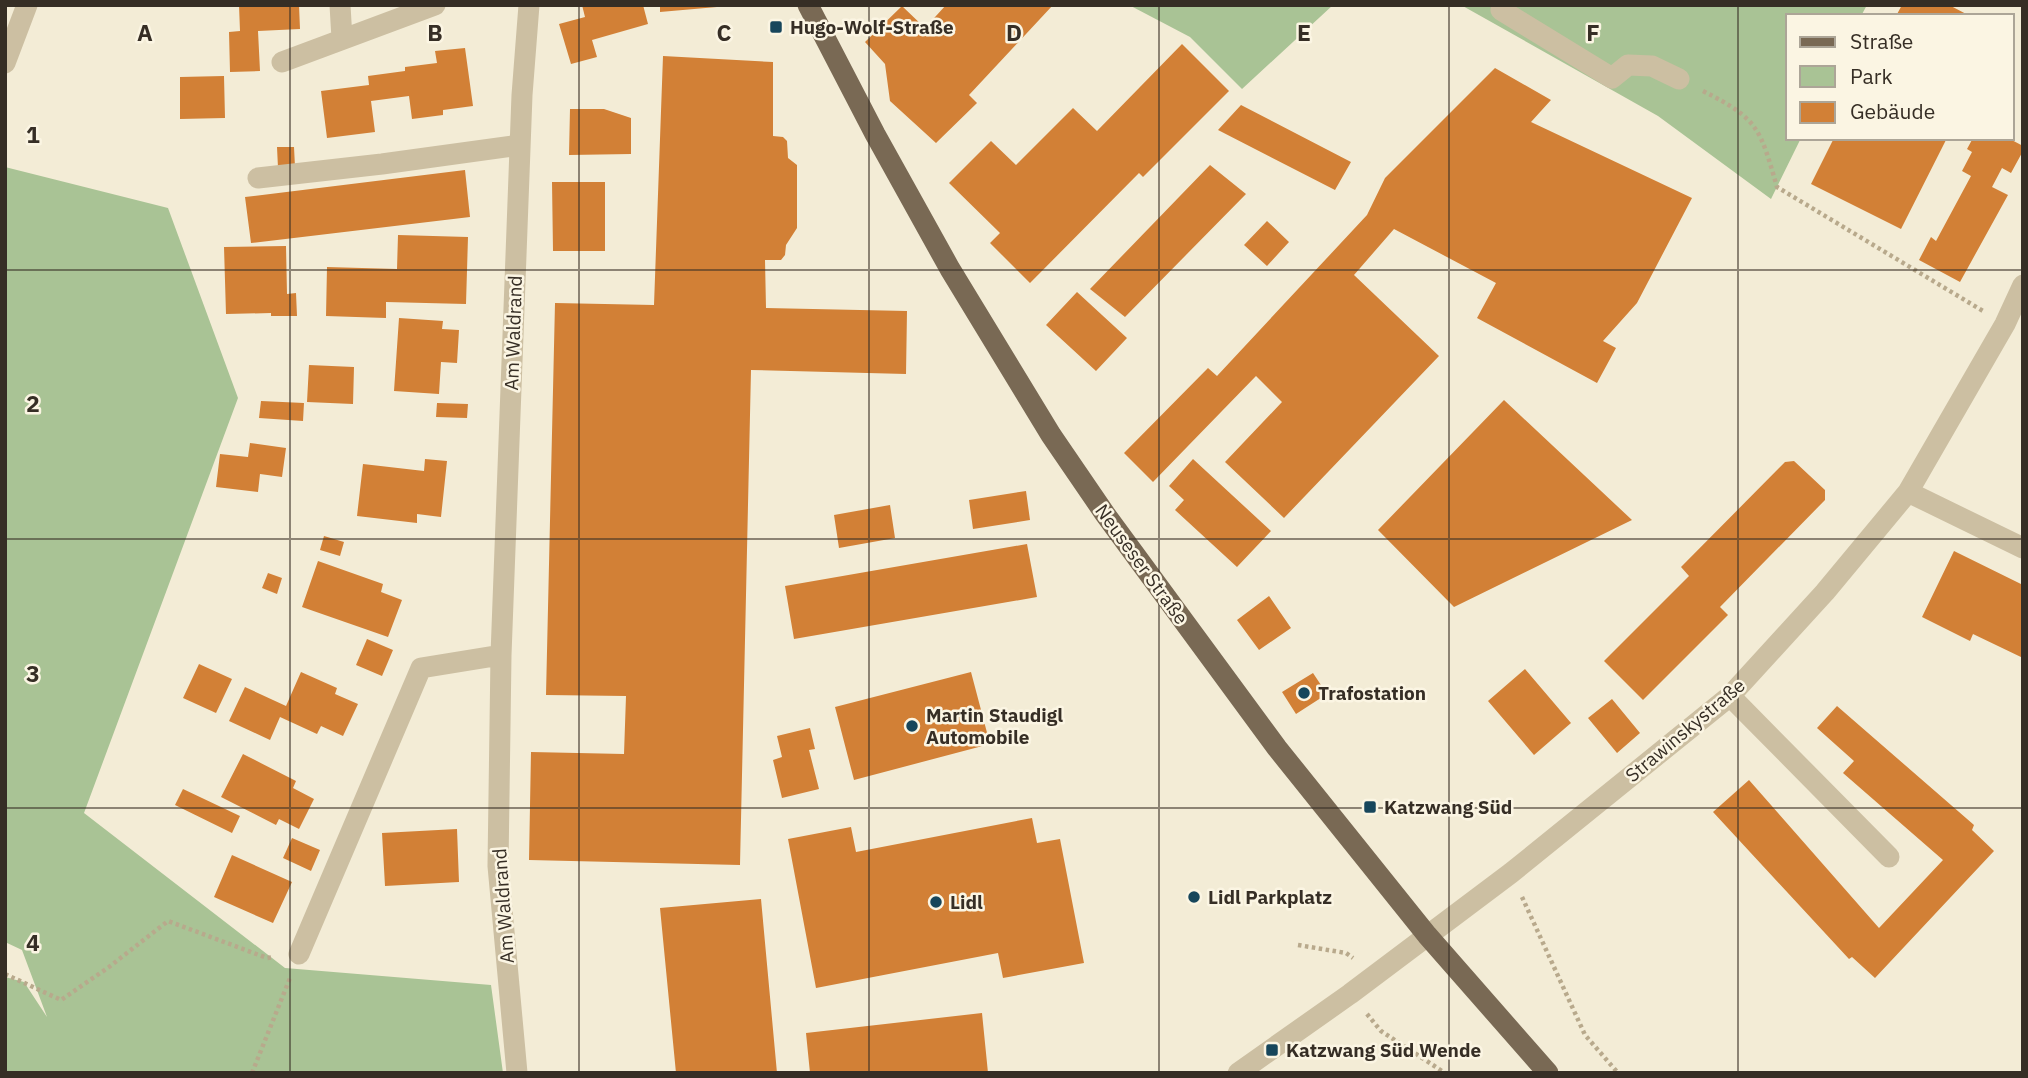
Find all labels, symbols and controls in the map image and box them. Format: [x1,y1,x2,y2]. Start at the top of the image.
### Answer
legend [1786,14,2014,140]
place label: Hugo-Wolf-Straße [790,15,954,39]
text: A [137,17,153,47]
text: B [427,17,443,47]
text: C [717,17,732,47]
text: D [1006,17,1022,47]
text: E [1297,17,1311,47]
text: F [1586,17,1600,47]
marker: Hugo-Wolf-Straße [768,19,784,35]
text: Straße [1850,27,1913,55]
text: Park [1850,62,1893,90]
text: Gebäude [1850,97,1935,125]
text: 1 [26,119,40,149]
street label: Am Waldrand [499,275,527,391]
text: 2 [26,388,40,418]
street label: Neuseser Straße [1090,499,1194,629]
text: 3 [26,658,40,688]
street label: Strawinskystraße [1620,673,1750,787]
place label: Trafostation [1318,681,1426,705]
marker: Trafostation [1296,685,1312,701]
place label: Martin Staudigl Automobile [926,703,1063,749]
marker: Martin Staudigl Automobile [904,718,920,734]
place label: Katzwang Süd [1384,795,1512,819]
marker: Katzwang Süd [1362,799,1378,815]
street label: Am Waldrand [487,848,519,964]
place label: Lidl Parkplatz [1208,885,1332,909]
marker: Lidl Parkplatz [1186,889,1202,905]
place label: Lidl [950,890,983,914]
marker: Lidl [928,894,944,910]
text: 4 [26,927,40,957]
place label: Katzwang Süd Wende [1286,1038,1481,1062]
marker: Katzwang Süd Wende [1264,1042,1280,1058]

